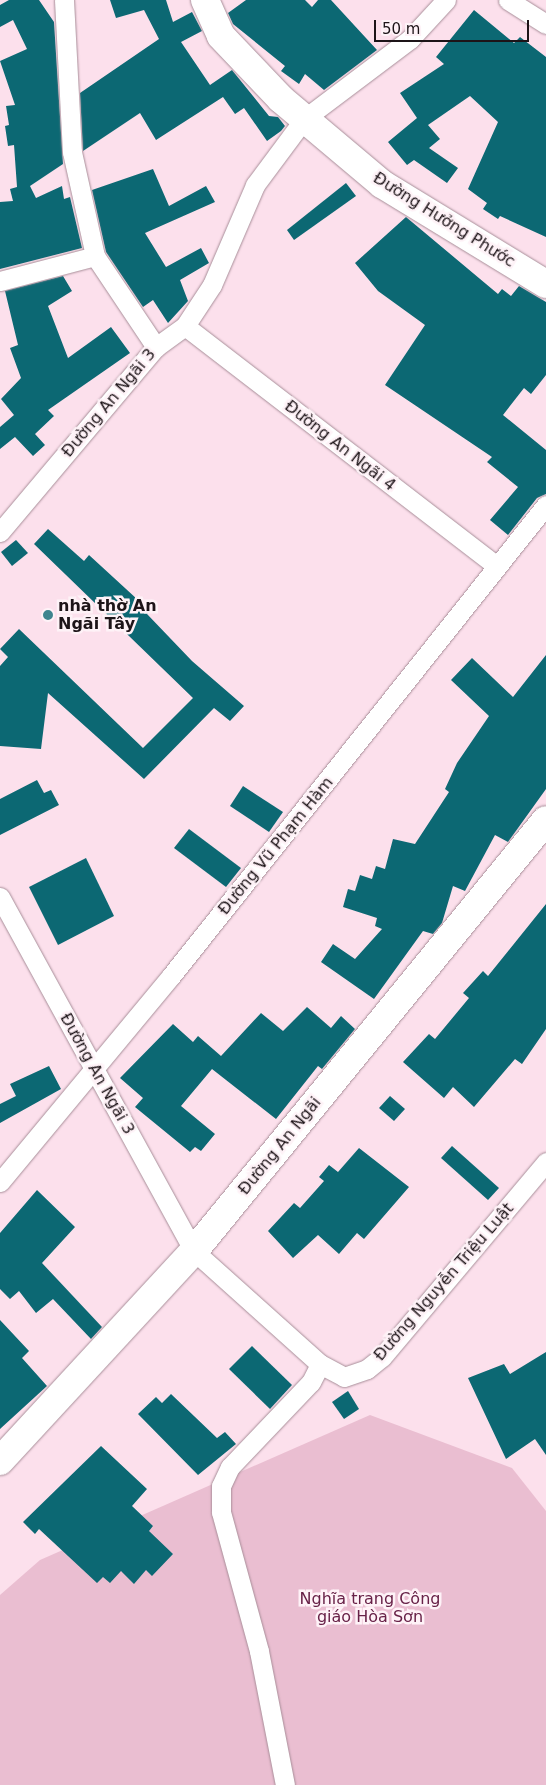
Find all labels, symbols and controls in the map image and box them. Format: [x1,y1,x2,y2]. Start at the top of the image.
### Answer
scale bar [376,10,531,42]
text: 50 m [382,20,420,38]
street label: Đường Hưởng Phước [370,169,518,271]
street label: Đường An Ngãi 3 [58,345,160,461]
street label: Đường An Ngãi 4 [281,397,399,495]
place label: nhà thờ An Ngãi Tây [58,596,157,634]
marker: nhà thờ An Ngãi Tây [42,609,54,621]
street label: Đường Vũ Phạm Hàm [215,773,337,919]
street label: Đường An Ngãi 3 [56,1010,138,1138]
street label: Đường An Ngãi [235,1093,325,1199]
street label: Đường Nguyễn Triệu Luật [370,1199,518,1365]
park label: Nghĩa trang Công giáo Hòa Sơn [300,1589,440,1627]

